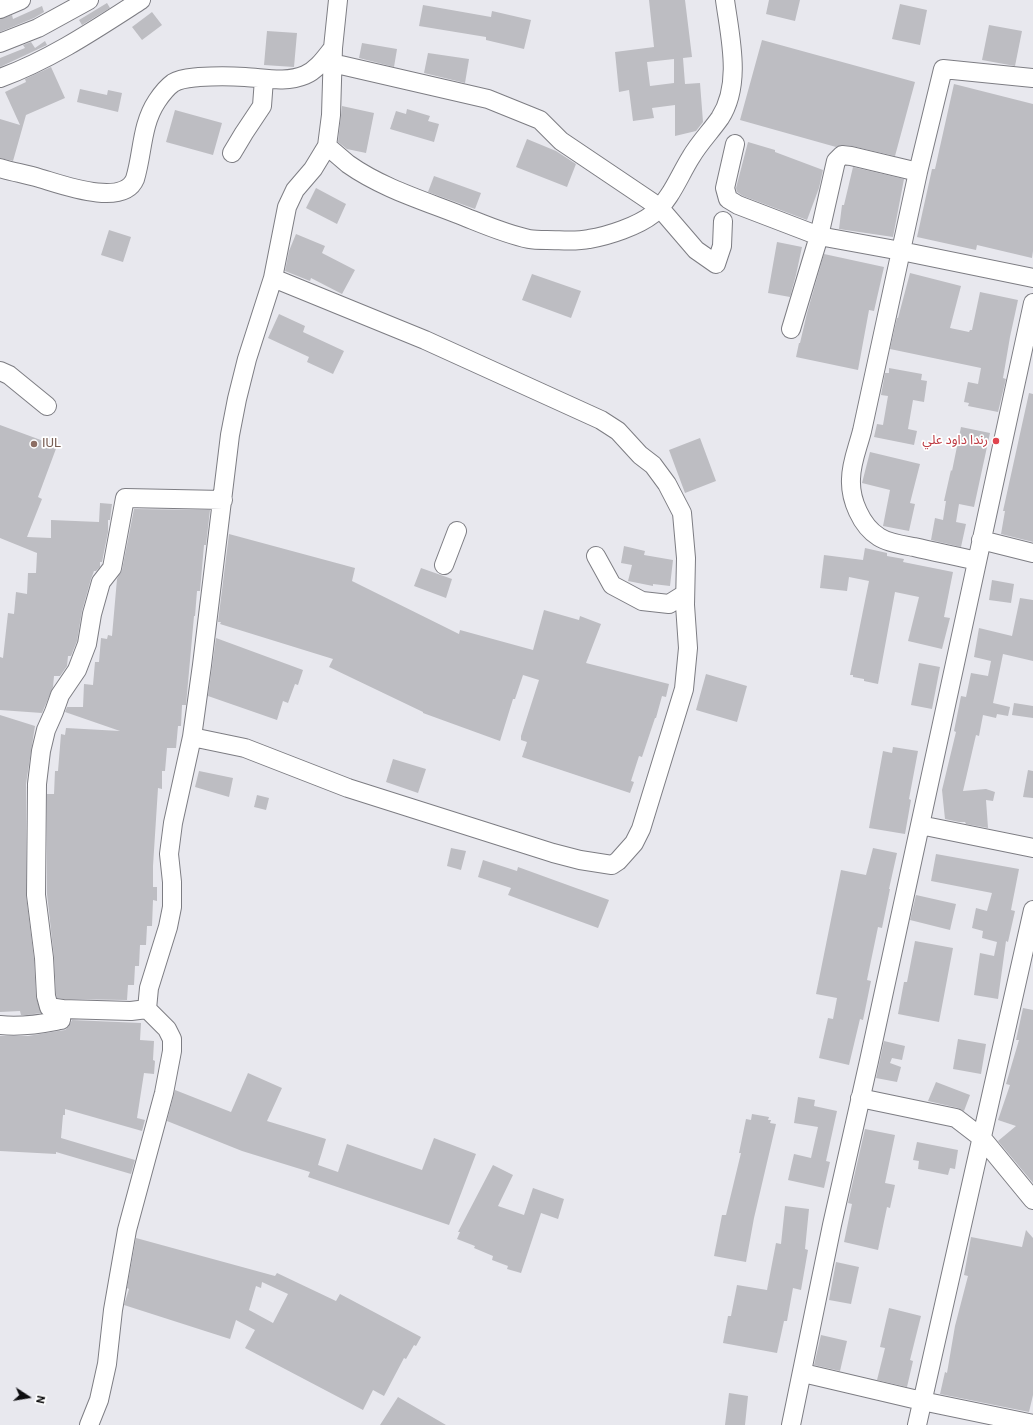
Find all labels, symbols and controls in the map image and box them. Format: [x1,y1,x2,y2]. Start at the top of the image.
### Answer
place label: رندا داود علي [922,433,988,449]
place label: IUL [42,436,61,452]
marker: رندا داود علي [991,436,1001,446]
marker: IUL [29,439,39,449]
north arrow [8,1377,48,1417]
text: N [33,1394,47,1405]

